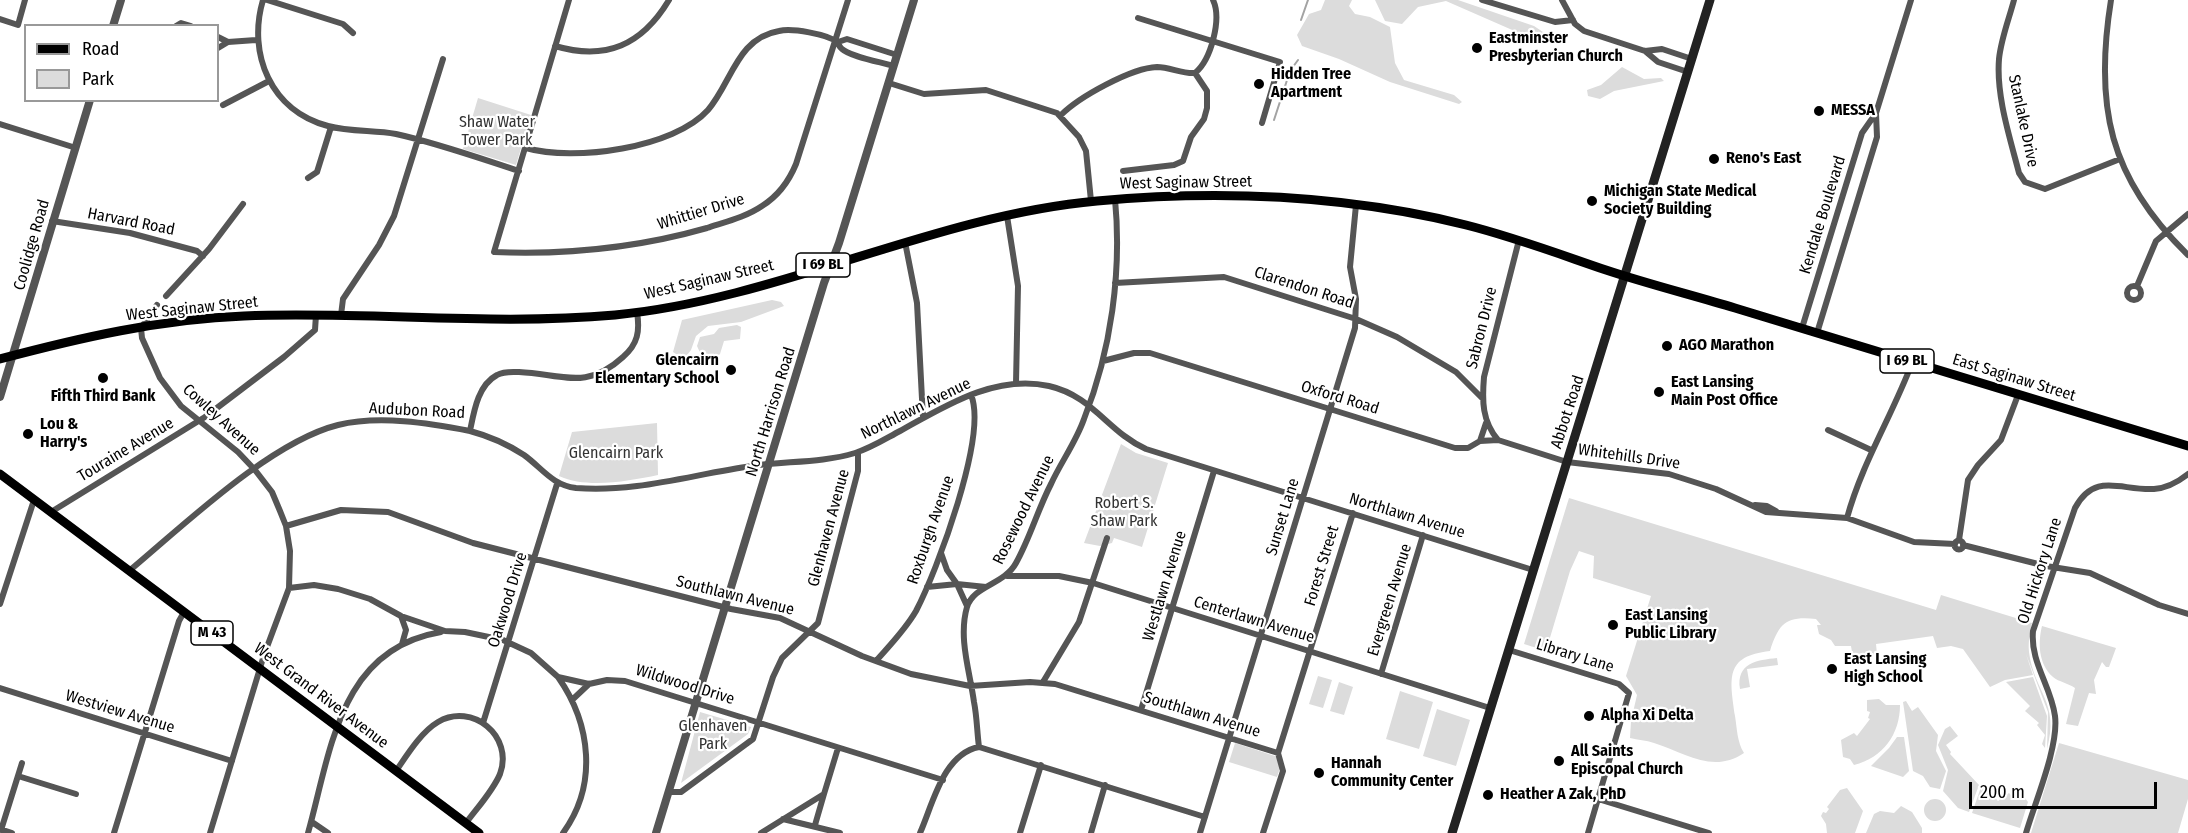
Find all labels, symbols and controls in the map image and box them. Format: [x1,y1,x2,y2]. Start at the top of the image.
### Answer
legend [24,24,219,102]
place label: Eastminster Presbyterian Church [1489,29,1623,67]
text: Road [82,38,119,60]
marker: Eastminster Presbyterian Church [1470,41,1484,55]
place label: Hidden Tree Apartment [1271,65,1351,103]
text: Park [82,68,114,90]
street label: Stanlake Drive [2004,73,2042,169]
marker: Hidden Tree Apartment [1252,77,1266,91]
place label: MESSA [1831,101,1875,121]
marker: MESSA [1812,104,1826,118]
park label: Shaw Water Tower Park [459,113,535,151]
place label: Reno's East [1726,149,1801,169]
marker: Reno's East [1707,152,1721,166]
street label: Kendale Boulevard [1796,154,1850,276]
street label: West Saginaw Street [1120,172,1252,194]
place label: Michigan State Medical Society Building [1604,182,1756,220]
street label: Whittier Drive [655,190,747,234]
marker: Michigan State Medical Society Building [1585,194,1599,208]
street label: Coolidge Road [10,197,54,293]
street label: Harvard Road [86,204,176,240]
road number: I 69 BL [796,253,850,277]
street label: West Saginaw Street [642,256,776,304]
street label: Clarendon Road [1252,263,1356,313]
street label: Sabron Drive [1463,285,1501,371]
street label: West Saginaw Street [125,293,259,325]
place label: AGO Marathon [1679,336,1774,356]
marker: AGO Marathon [1660,339,1674,353]
street label: North Harrison Road [742,345,800,479]
road number: I 69 BL [1880,349,1934,373]
street label: East Saginaw Street [1950,350,2078,406]
place label: Glencairn Elementary School [595,351,719,389]
marker: Glencairn Elementary School [724,363,738,377]
marker: Fifth Third Bank [96,371,110,385]
street label: Abbot Road [1547,373,1589,451]
place label: East Lansing Main Post Office [1671,373,1778,411]
street label: Northlawn Avenue [858,374,974,444]
street label: Oxford Road [1299,377,1381,419]
street label: Cowley Avenue [178,380,264,460]
marker: East Lansing Main Post Office [1652,385,1666,399]
place label: Fifth Third Bank [51,387,155,407]
street label: Audubon Road [369,399,465,423]
street label: Touraine Avenue [75,414,177,486]
place label: Lou & Harry's [40,415,87,453]
marker: Lou & Harry's [21,427,35,441]
street label: Whitehills Drive [1577,440,1681,474]
park label: Glencairn Park [569,444,663,464]
street label: Rosewood Avenue [989,452,1059,568]
street label: Glenhaven Avenue [804,467,854,589]
street label: Roxburgh Avenue [903,473,959,587]
street label: Sunset Lane [1262,476,1304,558]
street label: Northlawn Avenue [1347,489,1467,543]
park label: Robert S. Shaw Park [1091,494,1157,532]
street label: Old Hickory Lane [2014,516,2066,626]
street label: Forest Street [1301,523,1343,609]
street label: Westlawn Avenue [1139,529,1191,643]
street label: Evergreen Avenue [1364,542,1416,658]
street label: Oakwood Drive [484,550,532,650]
street label: Southlawn Avenue [674,572,796,620]
street label: Centerlawn Avenue [1191,593,1317,647]
place label: East Lansing Public Library [1625,606,1716,644]
marker: East Lansing Public Library [1606,618,1620,632]
road number: M 43 [191,621,233,645]
street label: Library Lane [1534,635,1616,677]
street label: West Grand River Avenue [250,639,392,753]
place label: East Lansing High School [1844,650,1926,688]
street label: Wildwood Drive [633,661,737,709]
marker: East Lansing High School [1825,662,1839,676]
street label: Westview Avenue [63,686,177,738]
street label: Southlawn Avenue [1141,688,1263,742]
place label: Alpha Xi Delta [1601,706,1694,726]
marker: Alpha Xi Delta [1582,709,1596,723]
park label: Glenhaven Park [678,717,748,755]
place label: All Saints Episcopal Church [1571,742,1683,780]
place label: Hannah Community Center [1331,754,1453,792]
marker: All Saints Episcopal Church [1552,754,1566,768]
marker: Hannah Community Center [1312,766,1326,780]
scale bar [1972,770,2160,808]
text: 200 m [1980,781,2025,803]
place label: Heather A Zak, PhD [1500,785,1626,805]
marker: Heather A Zak, PhD [1481,788,1495,802]

